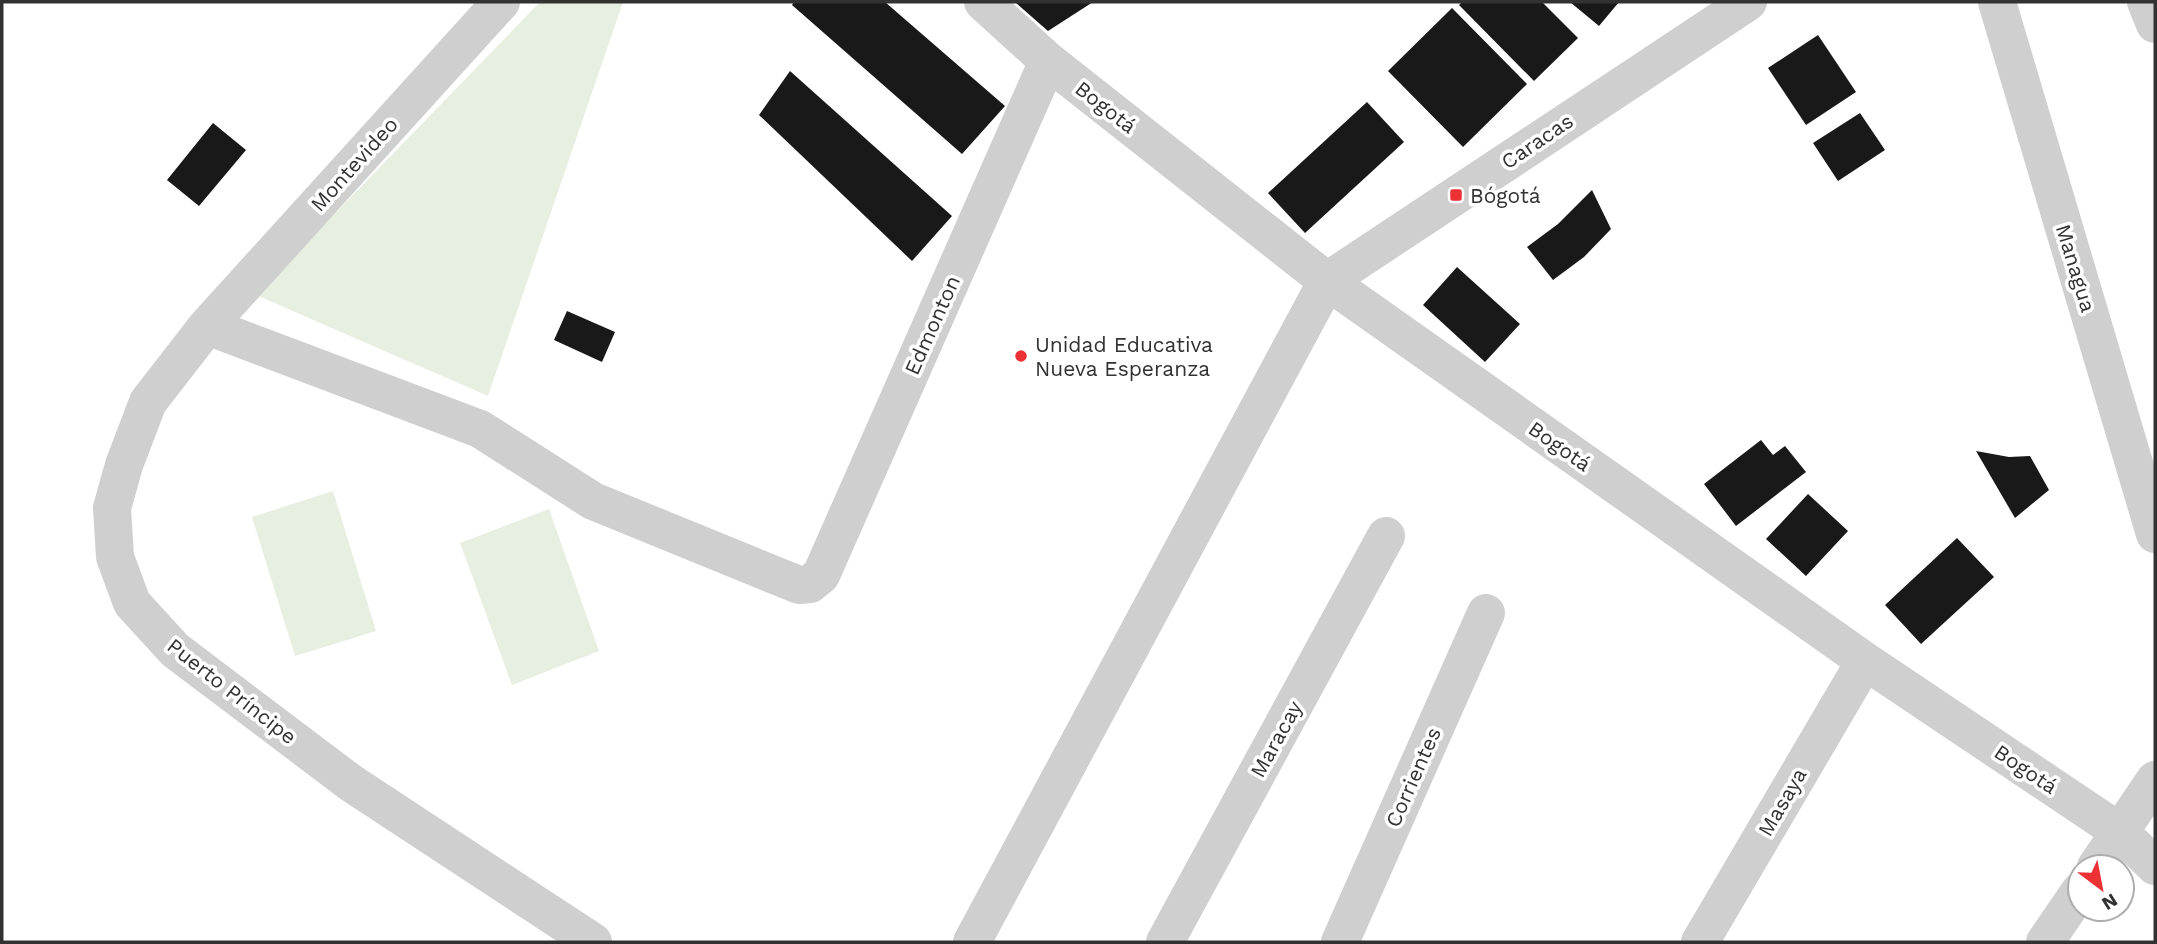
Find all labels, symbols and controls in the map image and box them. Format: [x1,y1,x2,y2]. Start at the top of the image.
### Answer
street label: Bogotá [1070,75,1142,139]
street label: Caracas [1496,108,1578,174]
street label: Montevideo [305,112,403,216]
place label: Bógotá [1470,183,1541,208]
marker: Bógotá [1448,187,1464,203]
street label: Managua [2051,221,2101,315]
street label: Edmonton [899,271,965,379]
place label: Unidad Educativa Nueva Esperanza [1035,332,1213,381]
marker: Unidad Educativa Nueva Esperanza [1013,348,1029,364]
street label: Bogotá [1524,416,1596,477]
street label: Puerto Príncipe [162,633,302,749]
street label: Maracay [1245,696,1307,782]
street label: Corrientes [1380,723,1446,831]
street label: Bogotá [1990,739,2062,799]
street label: Masaya [1753,763,1812,841]
north arrow [2066,853,2136,923]
text: N [2098,889,2122,915]

